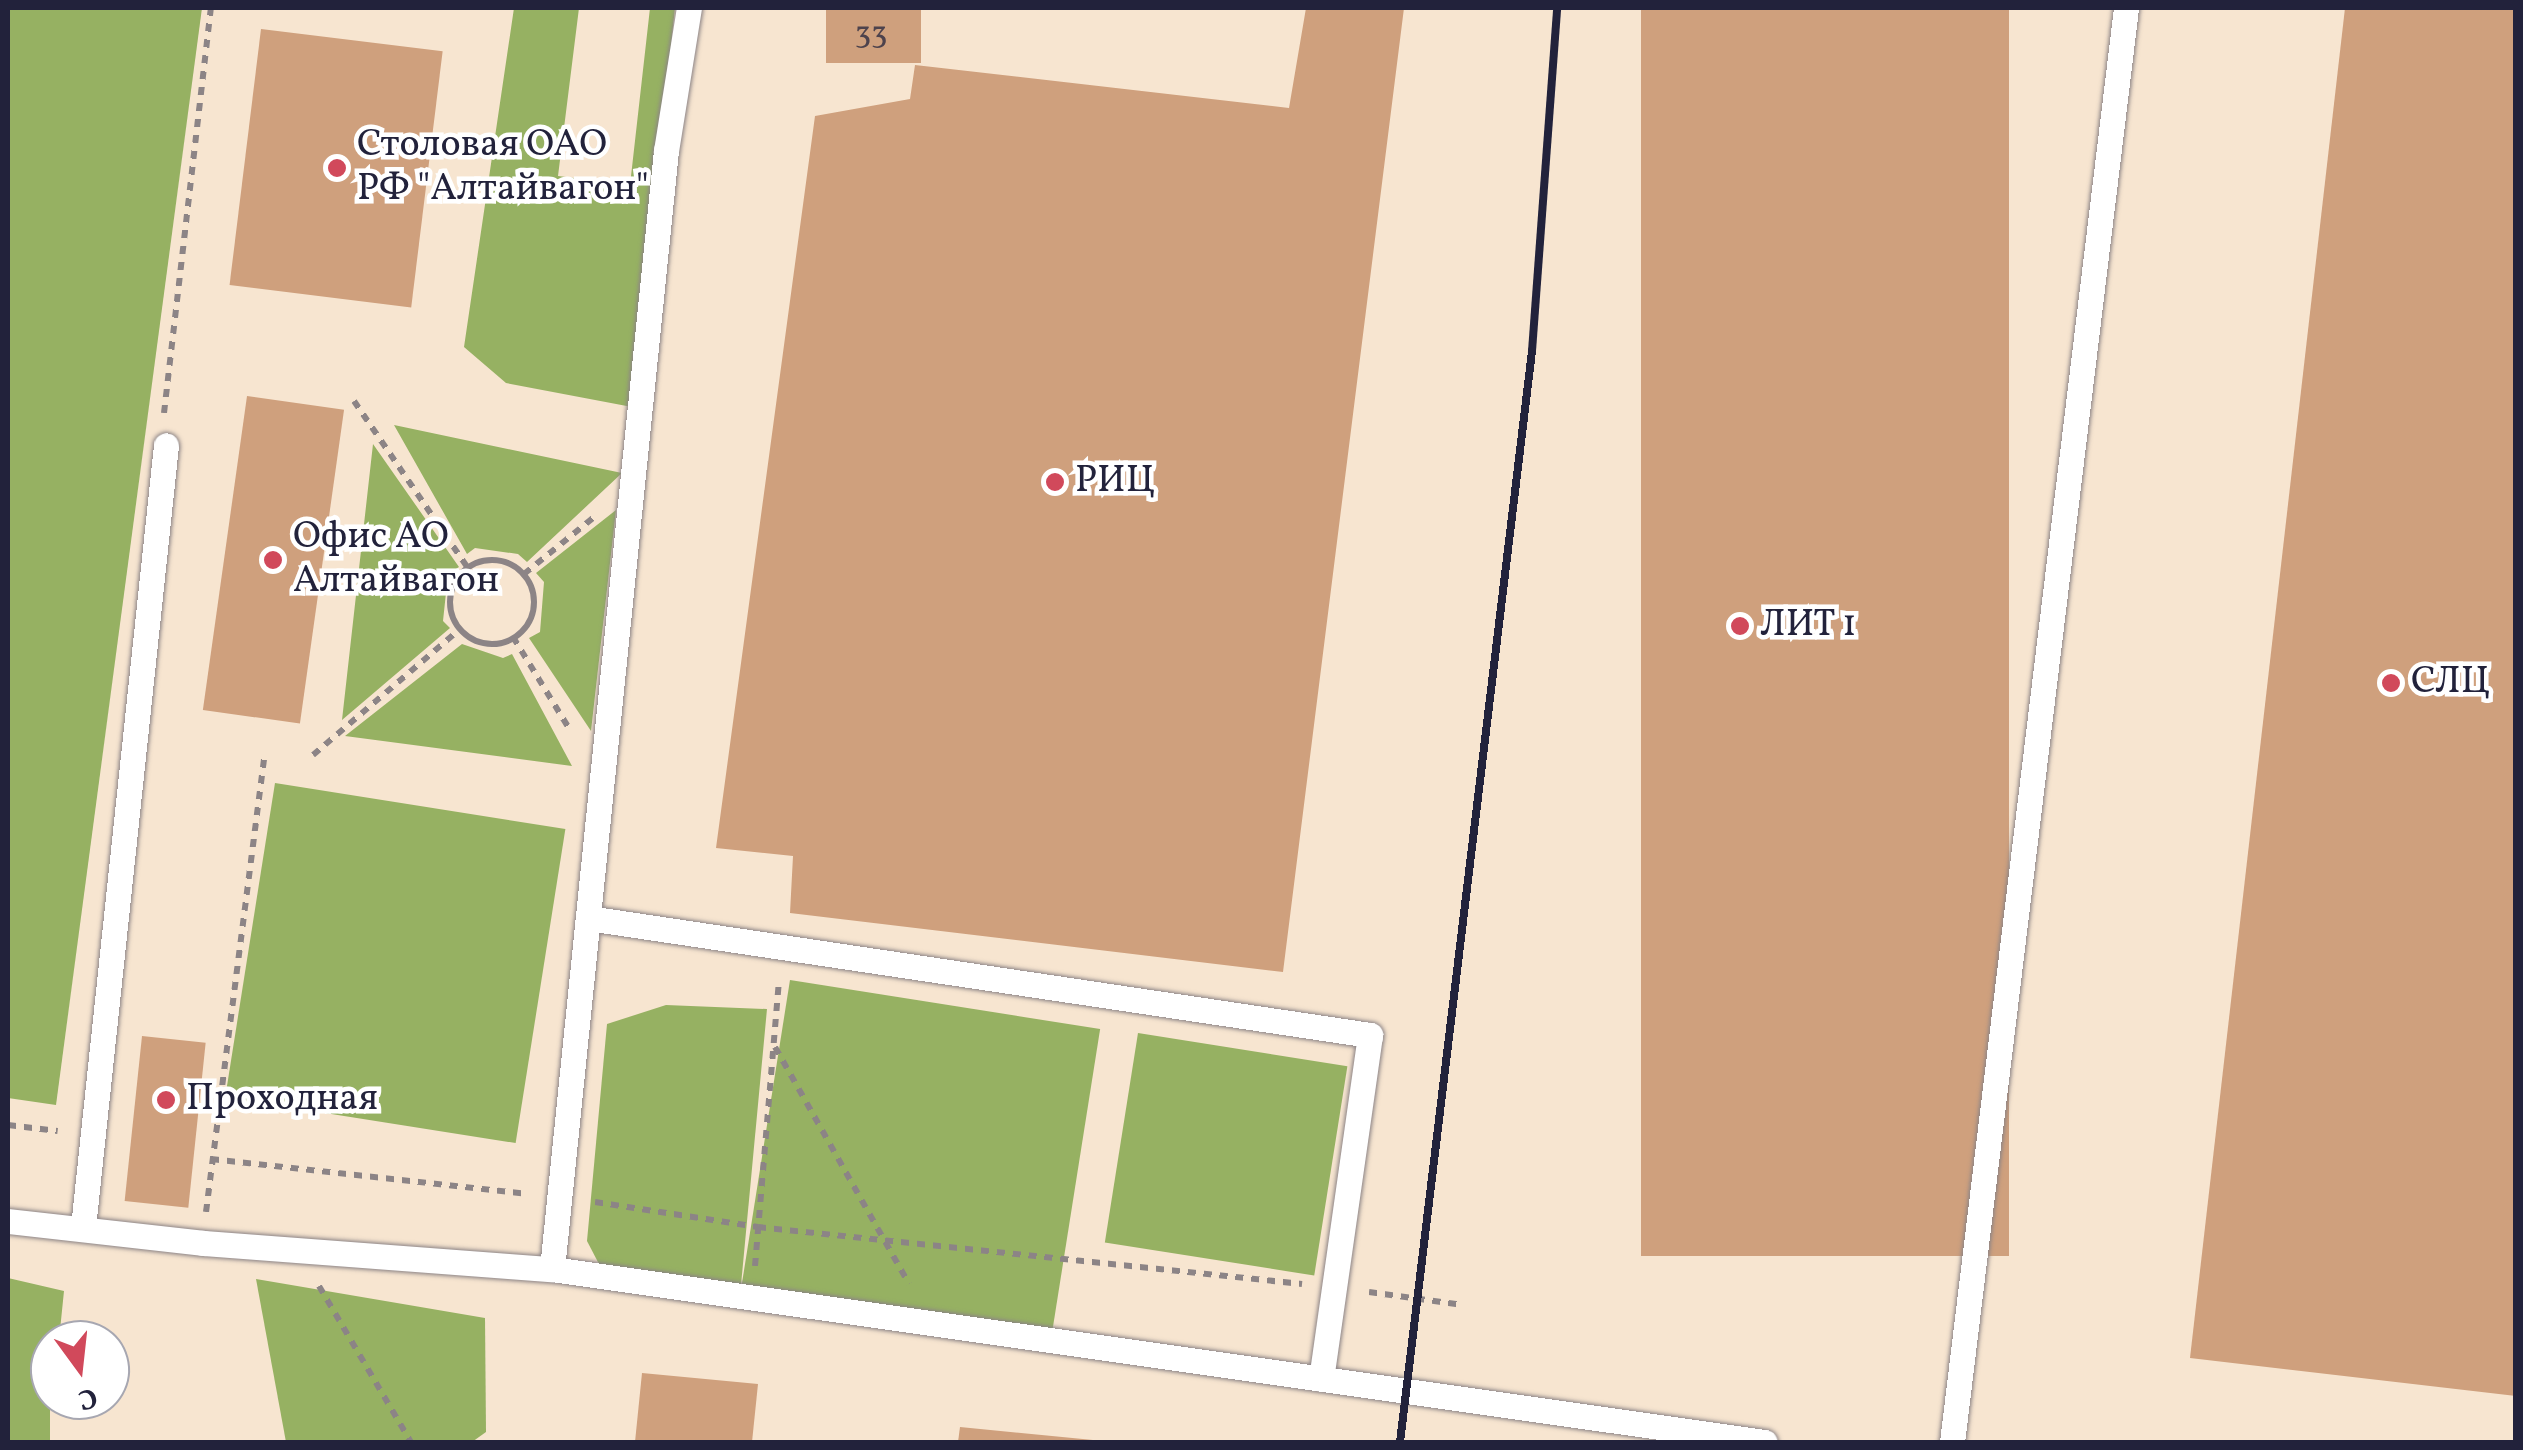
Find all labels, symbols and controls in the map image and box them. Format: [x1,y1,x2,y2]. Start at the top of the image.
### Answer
house number: 33 [855,16,887,54]
place label: Столовая ОАО РФ "Алтайвагон" [357,123,649,212]
marker: Столовая ОАО РФ "Алтайвагон" [326,157,348,179]
place label: РИЦ [1075,459,1156,505]
marker: РИЦ [1044,471,1066,493]
place label: Офис АО Алтайвагон [293,515,499,604]
marker: Офис АО Алтайвагон [262,549,284,571]
place label: ЛИТ 1 [1760,603,1858,649]
marker: ЛИТ 1 [1729,615,1751,637]
place label: СЛЦ [2411,660,2491,706]
marker: СЛЦ [2380,672,2402,694]
place label: Проходная [186,1077,378,1123]
marker: Проходная [155,1089,177,1111]
north arrow [30,1320,130,1420]
text: С [74,1376,101,1419]

